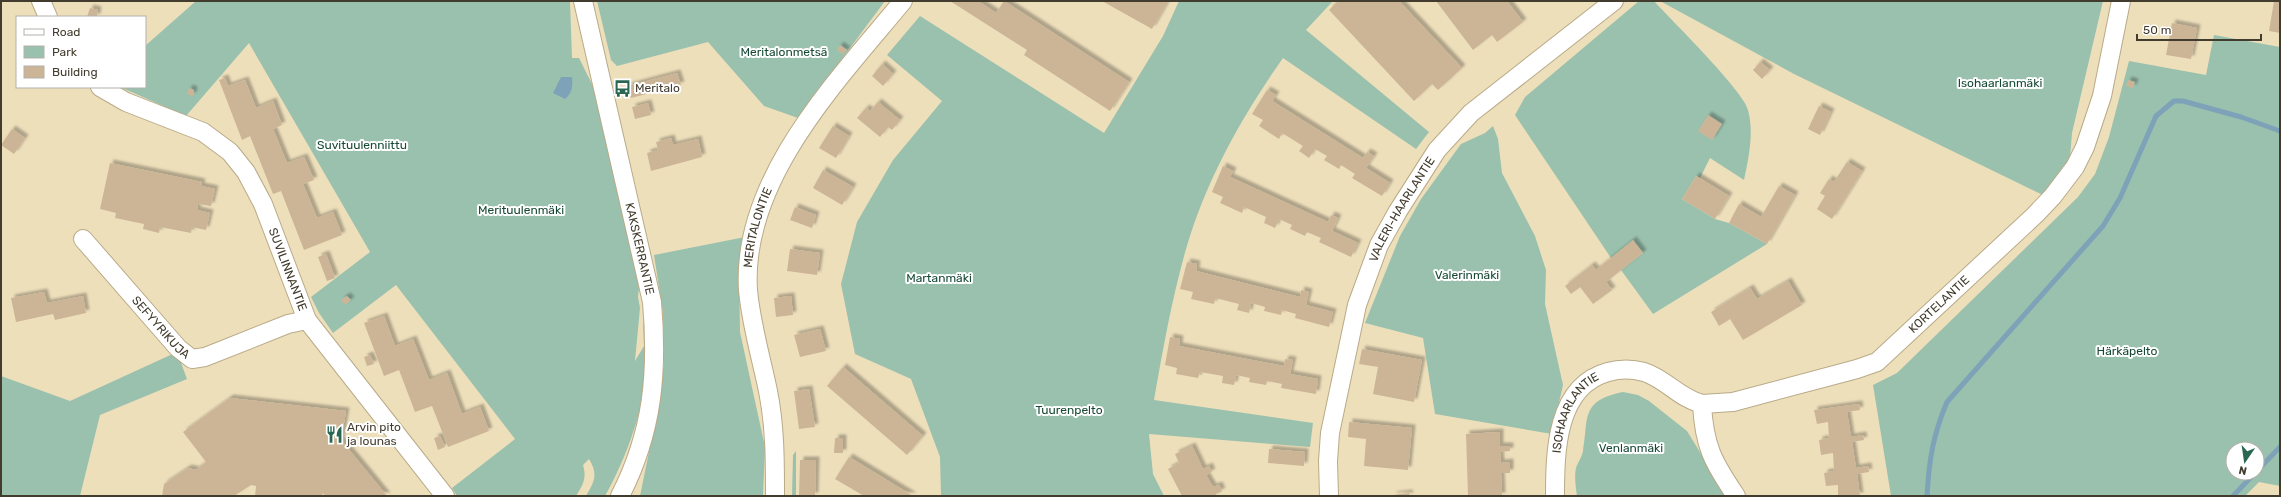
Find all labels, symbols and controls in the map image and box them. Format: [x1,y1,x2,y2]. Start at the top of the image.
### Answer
legend [16,16,146,88]
scale bar [2137,16,2261,42]
text: 50 m [2143,23,2171,37]
text: Road [52,25,80,39]
text: Park [52,45,78,59]
park label: Meritalonmetsä [741,45,827,59]
text: Building [52,65,98,79]
park label: Isohaarlanmäki [1958,76,2042,90]
bus stop icon: Meritalo [612,78,632,98]
place label: Meritalo [635,81,680,95]
park label: Suvituulenniittu [317,138,407,152]
street label: VALERI-HAARLANTIE [1366,154,1438,264]
street label: MERITALONTIE [741,185,775,268]
street label: KAKSKERRANTIE [622,201,657,296]
park label: Merituulenmäki [478,203,564,217]
street label: SUVILINNANTIE [266,226,310,313]
park label: Valerinmäki [1435,268,1499,282]
park label: Martanmäki [906,271,972,285]
street label: KORTELANTIE [1906,273,1972,336]
street label: SEFYYRIKUJA [129,293,193,362]
park label: Härkäpelto [2097,344,2158,358]
street label: ISOHAARLANTIE [1550,369,1601,454]
park label: Tuurenpelto [1035,403,1103,417]
place label: Arvin pito ja lounas [346,420,401,448]
restaurant icon: Arvin pito ja lounas [324,424,344,444]
park label: Venlanmäki [1599,441,1663,455]
north arrow [2225,441,2265,481]
text: N [2237,463,2248,477]

